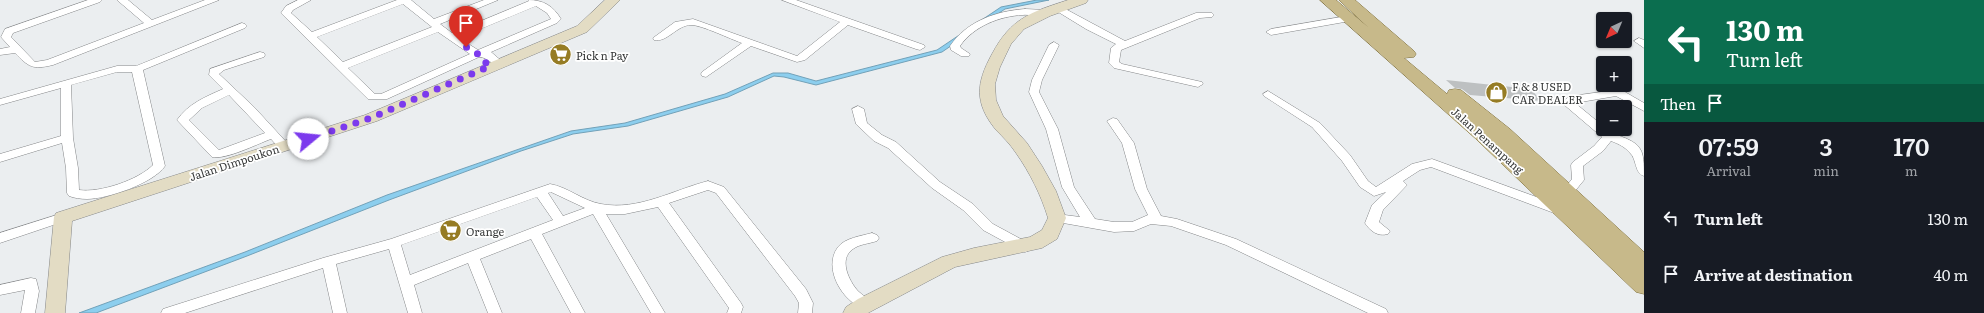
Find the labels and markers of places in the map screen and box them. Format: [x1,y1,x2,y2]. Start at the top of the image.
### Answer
pin [449,6,483,47]
supermarket icon: Pick n Pay [548,42,574,68]
place label: Pick n Pay [576,47,629,63]
place label: F & 8 USED CAR DEALER [1512,78,1583,107]
shop icon: F & 8 USED CAR DEALER [1484,79,1510,105]
supermarket icon: Orange [438,218,464,244]
place label: Orange [466,223,505,239]

